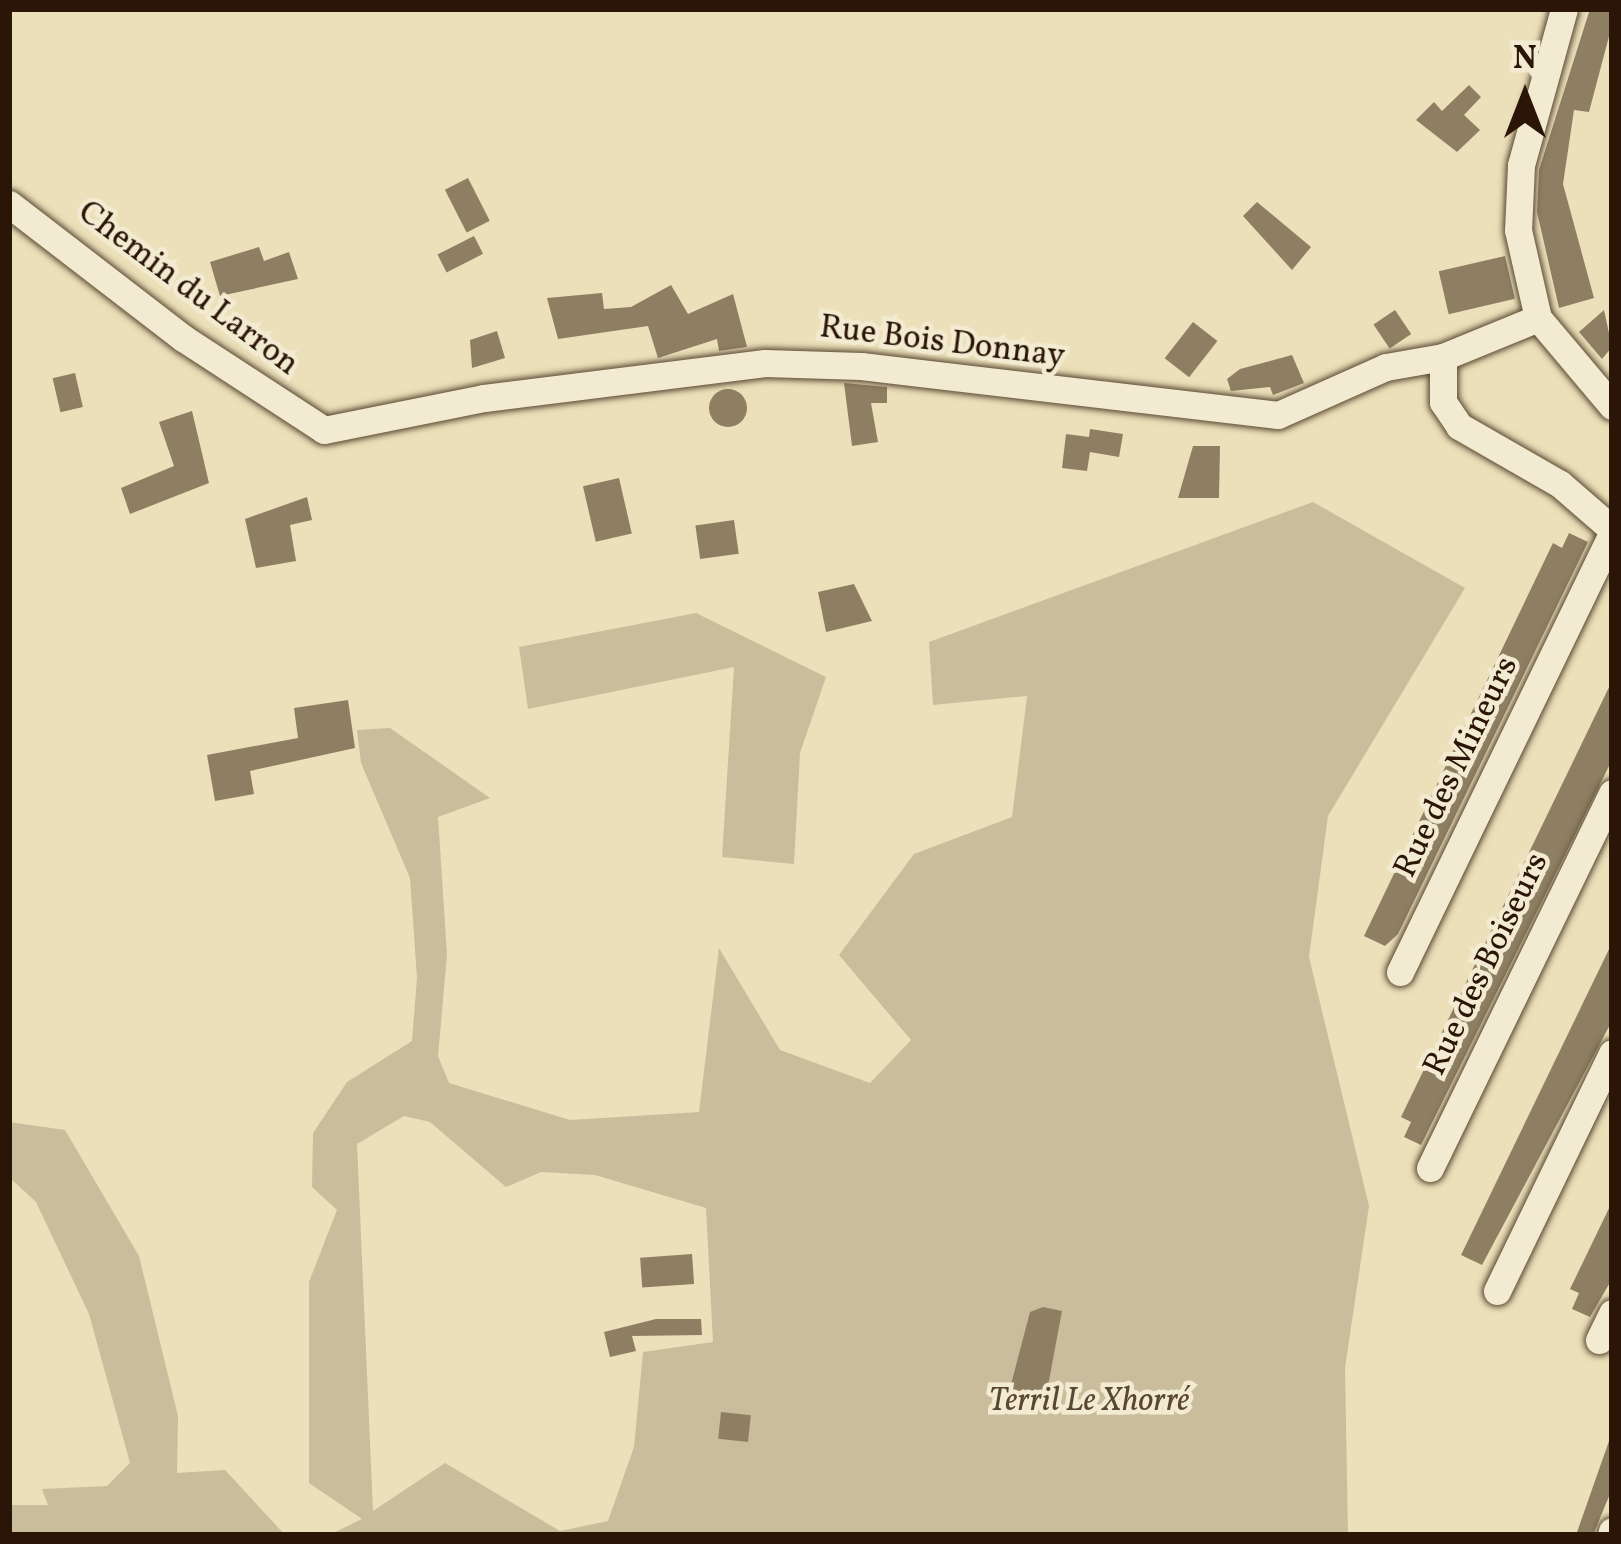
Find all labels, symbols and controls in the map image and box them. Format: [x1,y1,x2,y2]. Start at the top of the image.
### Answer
north arrow [1465,36,1585,156]
text: N [1513,37,1537,83]
street label: Chemin du Larron [69,194,305,386]
street label: Rue Bois Donnay [817,309,1067,379]
street label: Rue des Mineurs [1387,651,1529,885]
street label: Rue des Boiseurs [1417,847,1559,1083]
park label: Terril Le Xhorré [989,1383,1189,1423]

